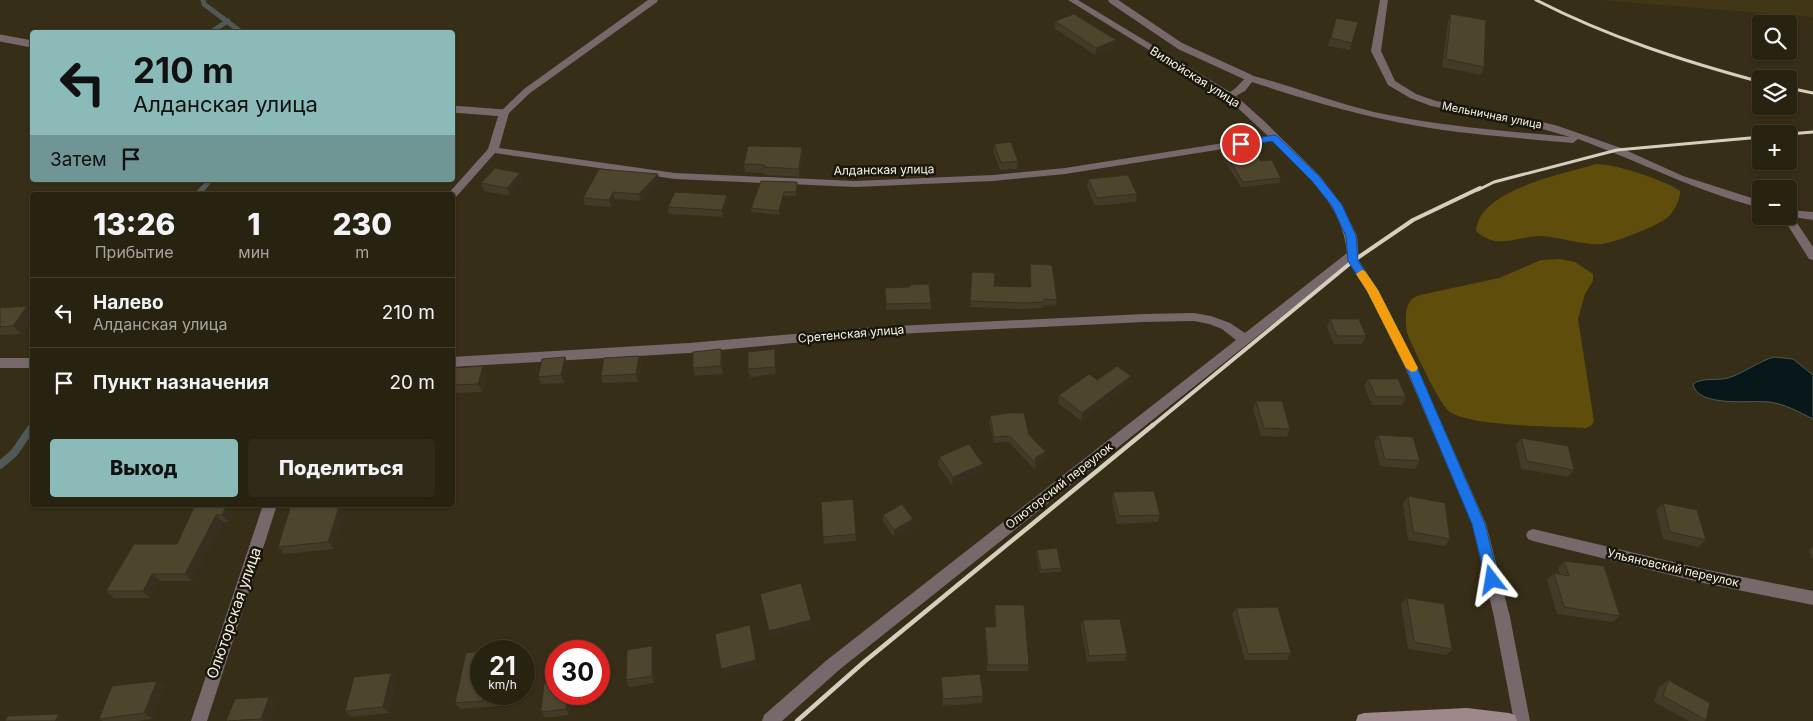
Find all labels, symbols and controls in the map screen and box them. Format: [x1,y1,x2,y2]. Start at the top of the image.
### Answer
map controls [1752,15,1797,225]
button: search [1752,15,1797,60]
street label: Вилюйская улица [1147,43,1243,110]
text: 210 m [133,49,234,91]
icon: left [50,50,115,115]
button: layers [1752,70,1797,115]
text: Алданская улица [133,91,318,117]
street label: Мельничная улица [1441,98,1543,132]
pin [1220,123,1262,165]
button: + [1752,125,1797,170]
icon: arrive [1227,130,1255,158]
icon: arrive [117,145,145,173]
text: Затем [50,148,107,171]
street label: Алданская улица [833,161,935,178]
button: − [1752,180,1797,225]
text: 13:26 [93,206,175,242]
text: 1 [247,206,261,242]
text: 230 [332,206,392,242]
text: Прибытие [95,242,174,262]
text: мин [238,242,270,262]
text: m [355,242,369,262]
text: Налево [93,291,164,314]
icon: left [50,299,78,327]
text: 210 m [382,301,435,324]
text: Алданская улица [93,314,227,334]
street label: Сретенская улица [797,321,905,346]
icon: arrive [50,369,78,397]
text: Пункт назначения [93,371,269,394]
text: 20 m [389,371,435,394]
button: Выход [50,439,238,497]
button: Поделиться [248,439,435,497]
street label: Олюторский переулок [1002,439,1116,532]
street label: Олюторская улица [202,545,265,681]
street label: Ульяновский переулок [1606,545,1741,590]
position arrow [1465,553,1517,605]
speed limit sign: 30 [545,640,610,705]
text: 21 [489,651,516,681]
text: km/h [488,677,517,692]

